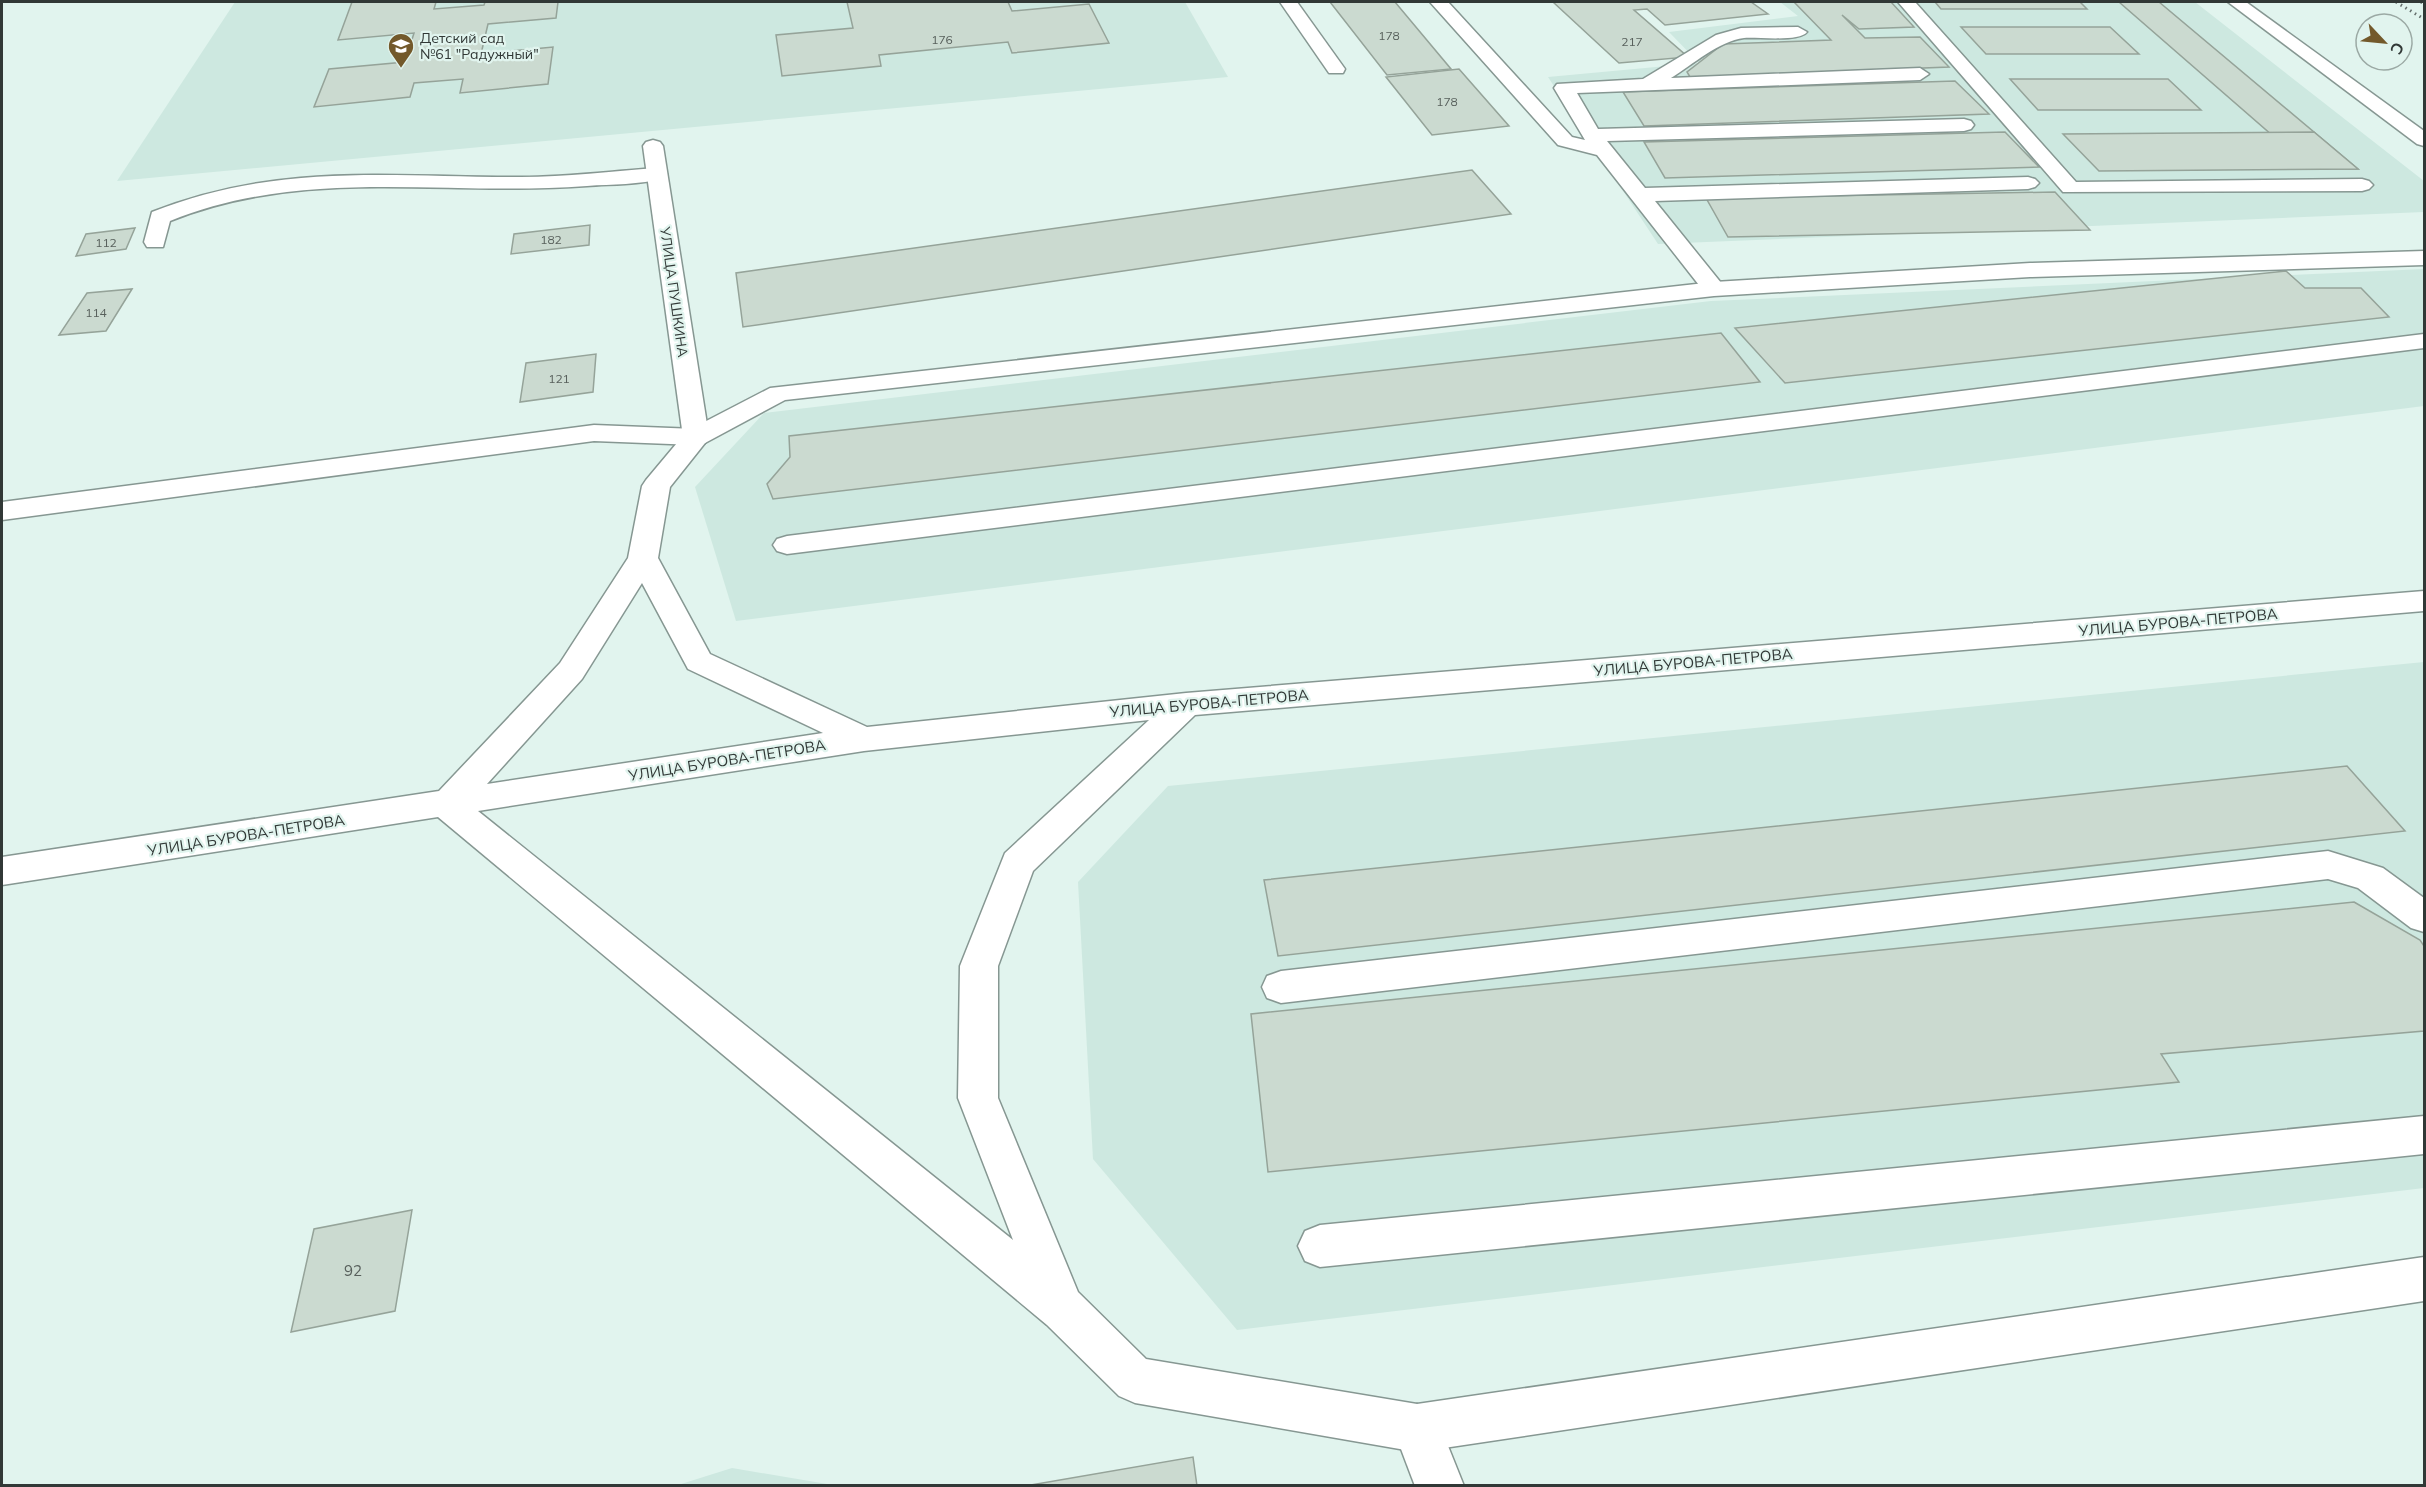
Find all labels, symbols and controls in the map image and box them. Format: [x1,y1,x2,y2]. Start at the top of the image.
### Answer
north arrow [2354,12,2414,72]
house number: 178 [1378,28,1400,43]
place label: Детский сад №61 "Радужный" [420,29,539,63]
school or university icon: Детский сад №61 "Радужный" [386,31,416,69]
house number: 176 [931,32,953,47]
house number: 217 [1621,34,1643,49]
text: С [2386,39,2409,58]
house number: 178 [1436,94,1458,109]
street label: УЛИЦА ПУШКИНА [656,225,692,359]
house number: 182 [540,232,562,247]
house number: 112 [95,235,117,250]
house number: 114 [85,305,107,320]
house number: 121 [548,371,570,386]
street label: УЛИЦА БУРОВА-ПЕТРОВА [2077,604,2278,640]
street label: УЛИЦА БУРОВА-ПЕТРОВА [1592,644,1793,680]
street label: УЛИЦА БУРОВА-ПЕТРОВА [1108,685,1309,721]
street label: УЛИЦА БУРОВА-ПЕТРОВА [626,735,827,785]
street label: УЛИЦА БУРОВА-ПЕТРОВА [145,810,346,860]
house number: 92 [344,1261,362,1280]

